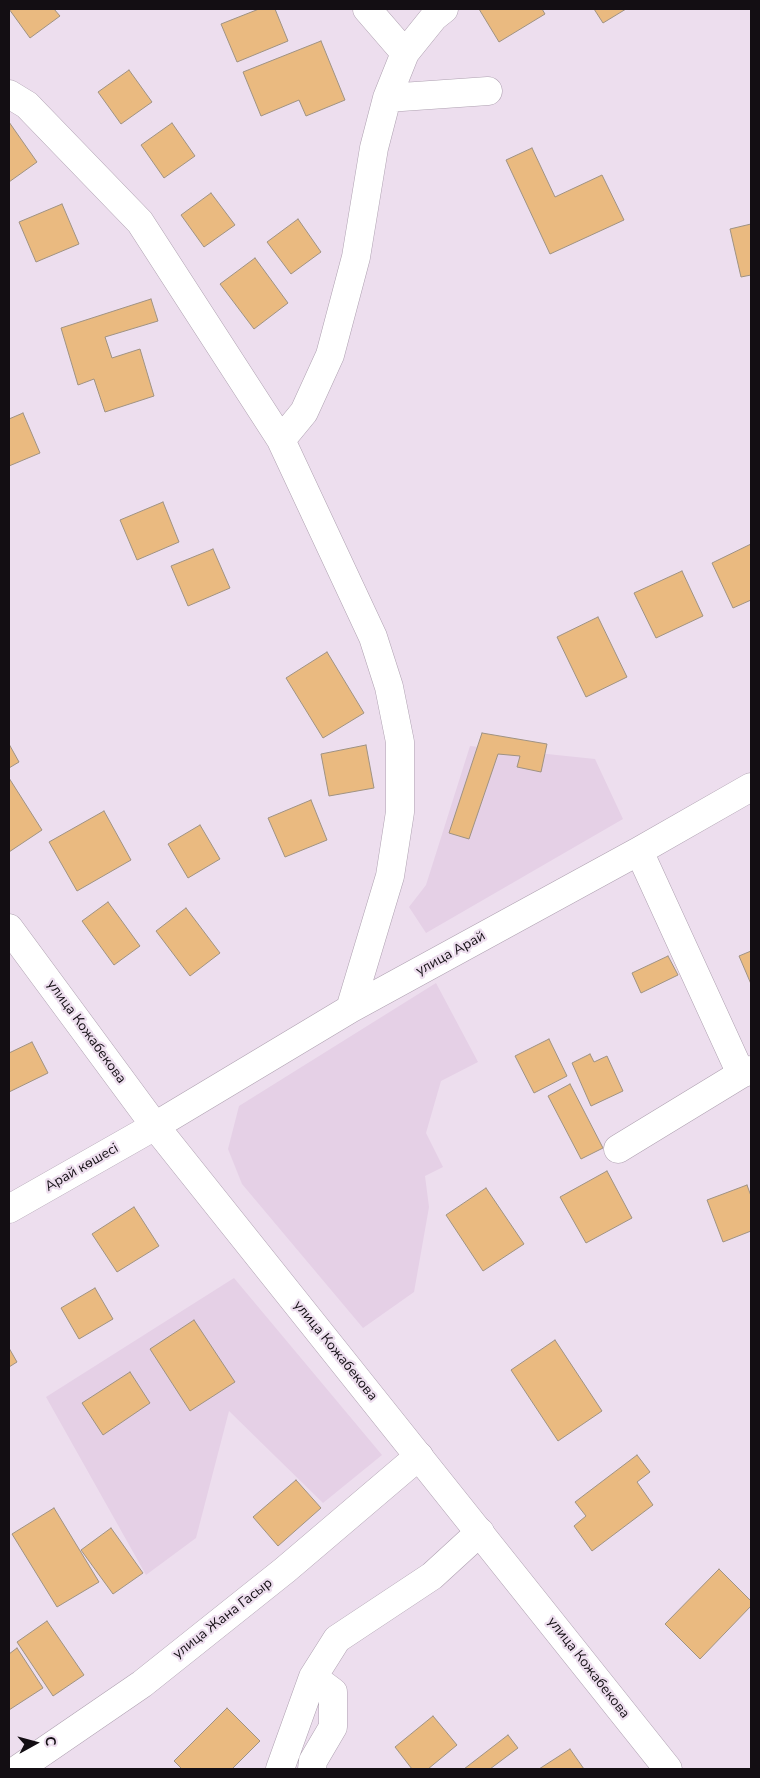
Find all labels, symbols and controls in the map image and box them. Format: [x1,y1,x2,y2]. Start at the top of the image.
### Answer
street label: улица Арай [413,928,489,980]
street label: улица Кожабекова [43,977,129,1087]
street label: Арай көшесі [42,1140,122,1196]
street label: улица Кожабекова [289,1298,381,1404]
street label: улица Жана Гасыр [170,1575,276,1663]
street label: улица Кожабекова [543,1614,633,1722]
north arrow [10,1718,60,1768]
text: С [40,1735,60,1747]

